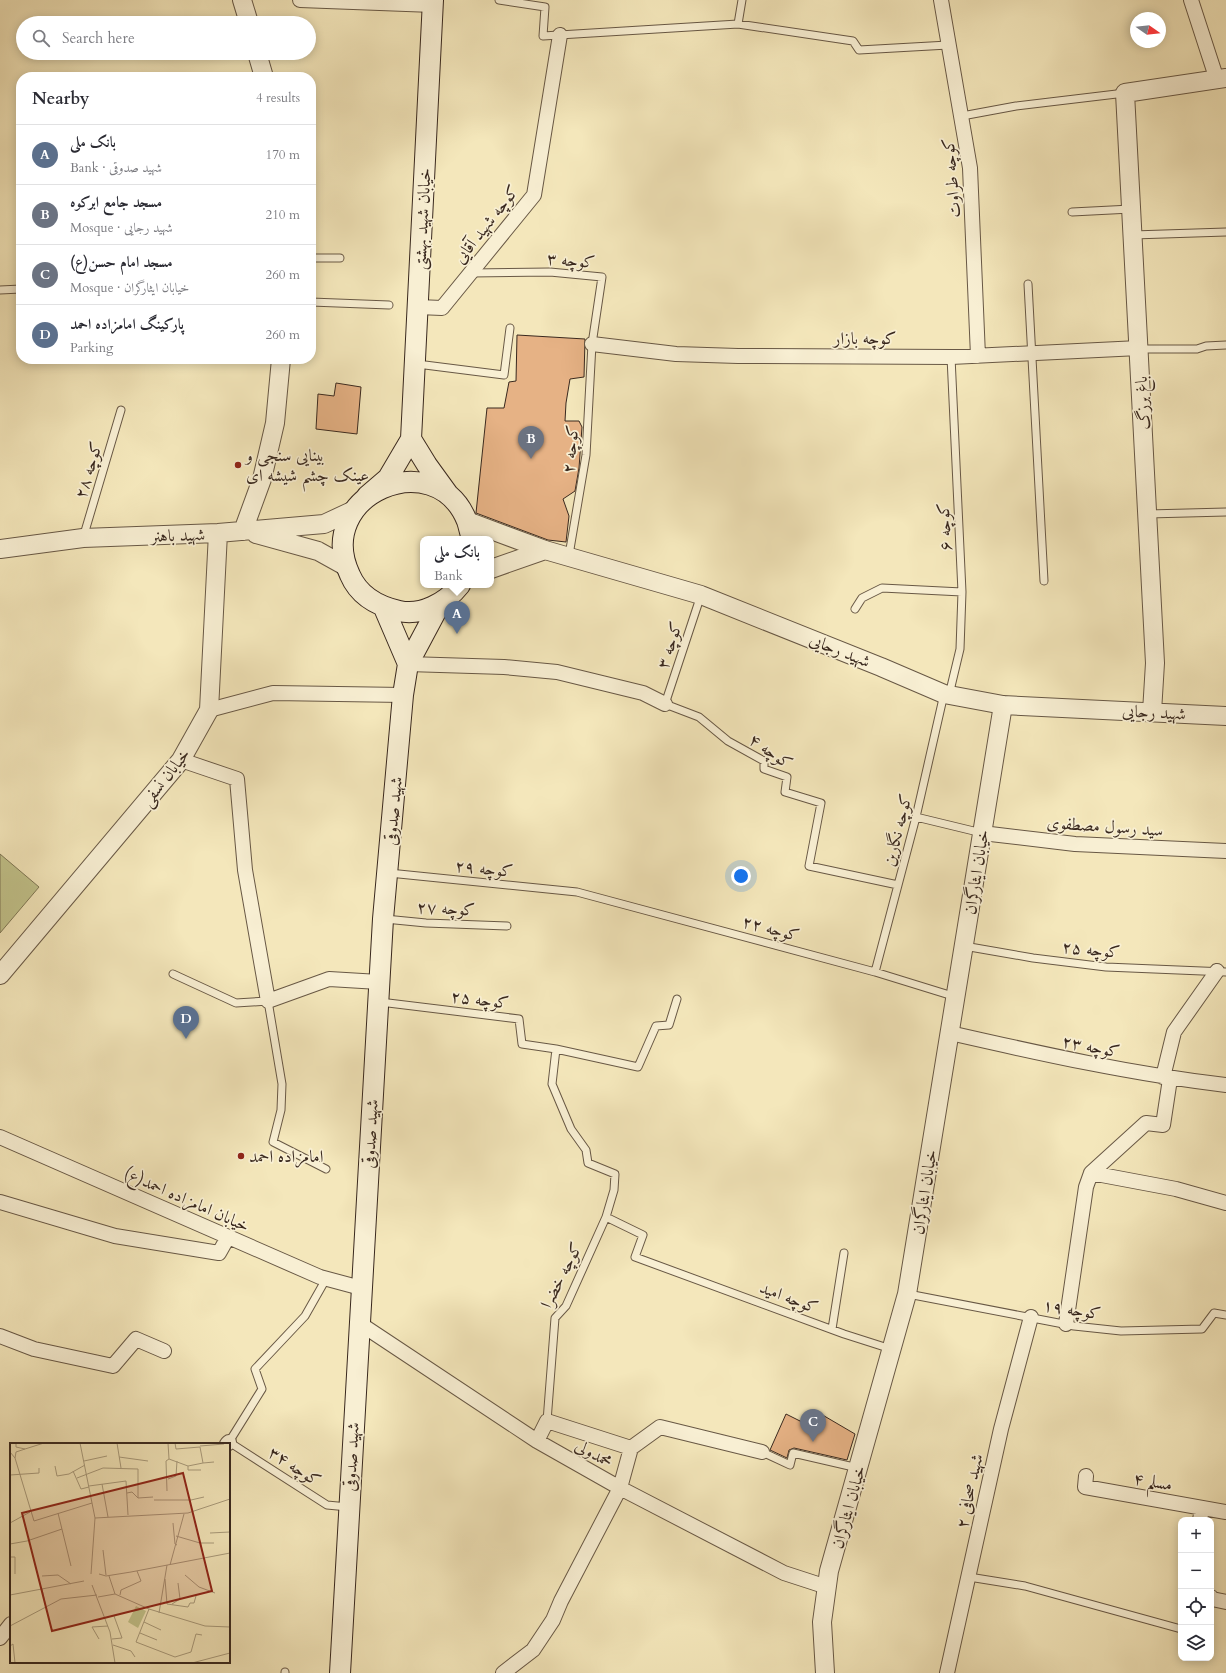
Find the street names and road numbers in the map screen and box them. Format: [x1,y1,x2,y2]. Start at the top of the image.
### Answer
street label: کوچه طراوت [937,137,966,219]
street label: خیابان شهید بهشتی [408,167,437,271]
street label: کوچه شهید آقایی [448,180,524,268]
street label: کوچه ۳ [546,247,596,274]
street label: کوچه بازار [832,327,896,350]
street label: باغ برزگ [1130,375,1157,430]
street label: کوچه ۲ [557,424,584,474]
street label: کوچه ۲۸ [69,439,108,501]
street label: کوچه ۶ [932,502,957,552]
street label: شهید باهنر [148,523,206,548]
street label: کوچه ۳ [651,619,688,672]
street label: شهید رجایی [806,628,874,673]
street label: شهید رجایی [1121,699,1187,726]
street label: کوچه ۴ [744,728,797,775]
street label: خیابان نسفی [135,743,196,812]
street label: شهید صدوقی [379,775,408,847]
street label: کوچه نگارین [877,791,918,869]
street label: سید رسول مصطفوی [1046,811,1164,842]
street label: خیابان ایثارگران [958,828,995,916]
street label: کوچه ۲۹ [454,854,514,883]
street label: کوچه ۲۷ [416,895,476,922]
street label: کوچه ۲۲ [740,910,802,947]
street label: کوچه ۲۵ [1061,935,1121,964]
street label: کوچه ۲۵ [450,985,510,1014]
street label: کوچه ۲۳ [1060,1030,1122,1063]
street label: شهید صدوقی [357,1099,384,1169]
street label: خیابان ایثارگران [906,1148,943,1236]
street label: خیابان امامزاده احمد(ع) [120,1162,253,1239]
street label: کوچه خضرا [535,1238,588,1312]
street label: کوچه امید [756,1276,821,1319]
street label: کوچه ۱۹ [1041,1294,1103,1325]
street label: شهید صدوقی [338,1422,365,1492]
street label: محمدولی [571,1434,617,1473]
street label: کوچه ۳۴ [264,1441,325,1492]
street label: شهید صحافی ۲ [950,1452,989,1530]
street label: خیابان ایثارگران [826,1463,871,1551]
street label: مسلم ۴ [1131,1467,1174,1502]

